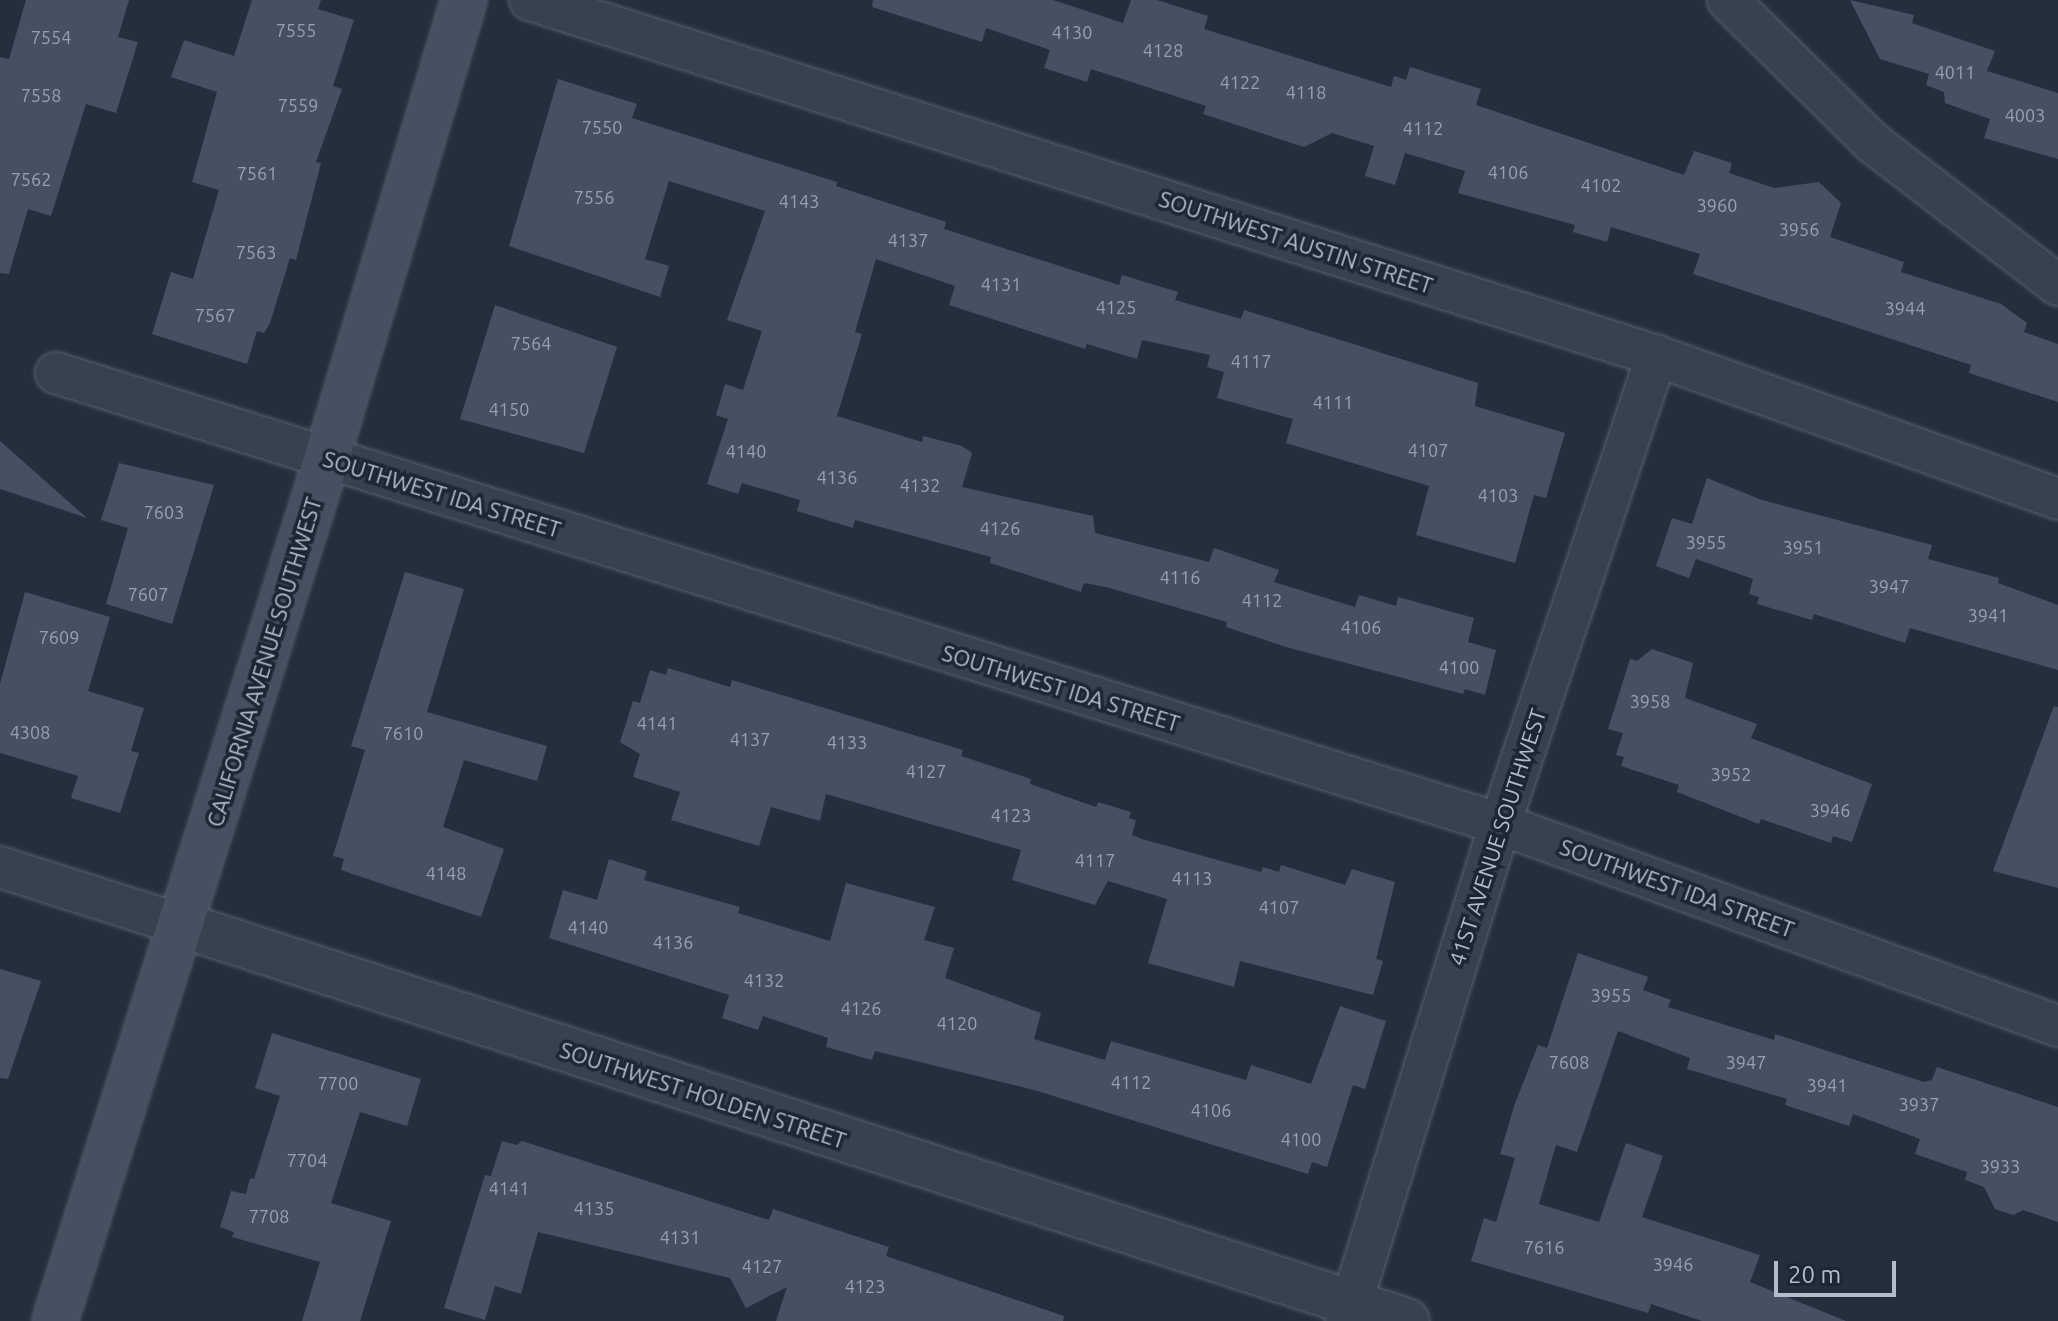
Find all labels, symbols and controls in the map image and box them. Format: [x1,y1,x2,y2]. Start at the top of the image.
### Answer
house number: 7555 [276,19,316,41]
house number: 4130 [1052,21,1092,43]
house number: 7554 [31,26,71,48]
house number: 4128 [1143,39,1183,61]
house number: 4011 [1935,61,1975,83]
house number: 4122 [1220,71,1260,93]
house number: 4118 [1286,81,1326,103]
house number: 7558 [21,84,61,106]
house number: 7559 [278,94,318,116]
house number: 4003 [2005,104,2045,126]
house number: 7550 [582,116,622,138]
house number: 4112 [1403,117,1443,139]
house number: 4106 [1488,161,1528,183]
house number: 7561 [237,162,277,184]
house number: 7562 [11,168,51,190]
house number: 4102 [1581,174,1621,196]
street label: SOUTHWEST AUSTIN STREET [1156,185,1436,299]
house number: 7556 [574,186,614,208]
house number: 4143 [779,190,819,212]
house number: 3960 [1697,194,1737,216]
house number: 3956 [1779,218,1819,240]
house number: 4137 [888,229,928,251]
house number: 7563 [236,241,276,263]
house number: 4131 [981,273,1021,295]
house number: 4125 [1096,296,1136,318]
house number: 3944 [1885,297,1925,319]
house number: 7567 [195,304,235,326]
house number: 7564 [511,332,551,354]
house number: 4117 [1231,350,1271,372]
house number: 4111 [1313,391,1353,413]
house number: 4150 [489,398,529,420]
house number: 4107 [1408,439,1448,461]
house number: 4140 [726,440,766,462]
street label: SOUTHWEST IDA STREET [320,445,564,543]
house number: 4136 [817,466,857,488]
house number: 4132 [900,474,940,496]
house number: 4103 [1478,484,1518,506]
street label: CALIFORNIA AVENUE SOUTHWEST [201,494,327,830]
house number: 7603 [144,501,184,523]
house number: 4126 [980,517,1020,539]
house number: 3955 [1686,531,1726,553]
house number: 3951 [1783,536,1823,558]
house number: 4116 [1160,566,1200,588]
house number: 3947 [1869,575,1909,597]
house number: 7607 [128,583,168,605]
house number: 4112 [1242,589,1282,611]
house number: 3941 [1968,604,2008,626]
house number: 4106 [1341,616,1381,638]
house number: 7609 [39,626,79,648]
street label: SOUTHWEST IDA STREET [939,639,1183,737]
house number: 4100 [1439,656,1479,678]
house number: 3958 [1630,690,1670,712]
street label: 41ST AVENUE SOUTHWEST [1443,705,1551,969]
house number: 4141 [637,712,677,734]
house number: 4308 [10,721,50,743]
house number: 7610 [383,722,423,744]
house number: 4137 [730,728,770,750]
house number: 4133 [827,731,867,753]
house number: 4127 [906,760,946,782]
house number: 3952 [1711,763,1751,785]
house number: 3946 [1810,799,1850,821]
house number: 4123 [991,804,1031,826]
street label: SOUTHWEST IDA STREET [1556,833,1798,943]
house number: 4117 [1075,849,1115,871]
house number: 4148 [426,862,466,884]
house number: 4113 [1172,867,1212,889]
house number: 4107 [1259,896,1299,918]
house number: 4140 [568,916,608,938]
house number: 4136 [653,931,693,953]
house number: 4132 [744,969,784,991]
house number: 3955 [1591,984,1631,1006]
house number: 4126 [841,997,881,1019]
house number: 4120 [937,1012,977,1034]
street label: SOUTHWEST HOLDEN STREET [557,1036,849,1154]
house number: 7608 [1549,1051,1589,1073]
house number: 3947 [1726,1051,1766,1073]
house number: 4112 [1111,1071,1151,1093]
house number: 7700 [318,1072,358,1094]
house number: 3941 [1807,1074,1847,1096]
house number: 3937 [1899,1093,1939,1115]
house number: 4106 [1191,1099,1231,1121]
house number: 4100 [1281,1128,1321,1150]
house number: 7704 [287,1149,327,1171]
house number: 3933 [1980,1155,2020,1177]
house number: 4141 [489,1177,529,1199]
house number: 4135 [574,1197,614,1219]
house number: 7708 [249,1205,289,1227]
house number: 4131 [660,1226,700,1248]
house number: 7616 [1524,1236,1564,1258]
scale bar [1778,1245,1900,1295]
house number: 3946 [1653,1253,1693,1275]
house number: 4127 [742,1255,782,1277]
text: 20 m [1788,1261,1841,1288]
house number: 4123 [845,1275,885,1297]

